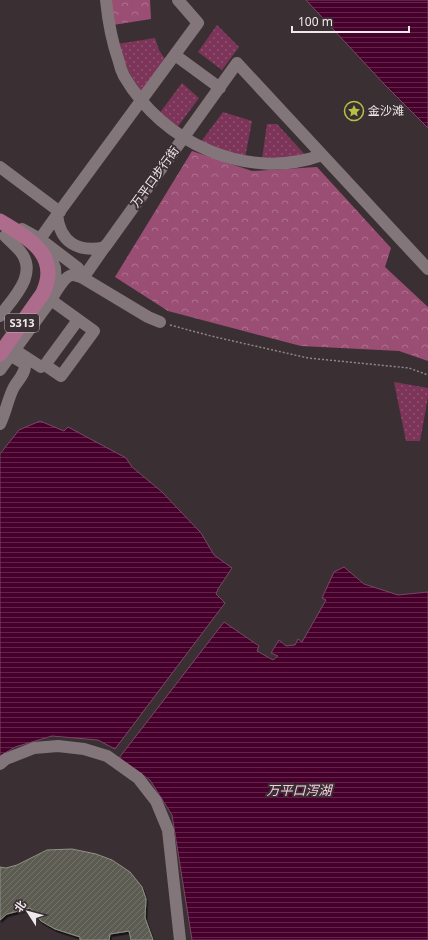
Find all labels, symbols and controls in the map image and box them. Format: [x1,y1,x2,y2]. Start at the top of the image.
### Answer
scale bar [292,8,409,34]
text: 100 m [298,13,333,30]
place icon: 金沙滩 [343,100,365,122]
place label: 金沙滩 [368,102,404,119]
street label: 万平口步行街 [127,143,183,211]
road number: S313 [5,314,39,332]
water label: 万平口泻湖 [266,781,333,799]
north arrow [8,892,48,932]
text: 北 [10,897,29,915]

